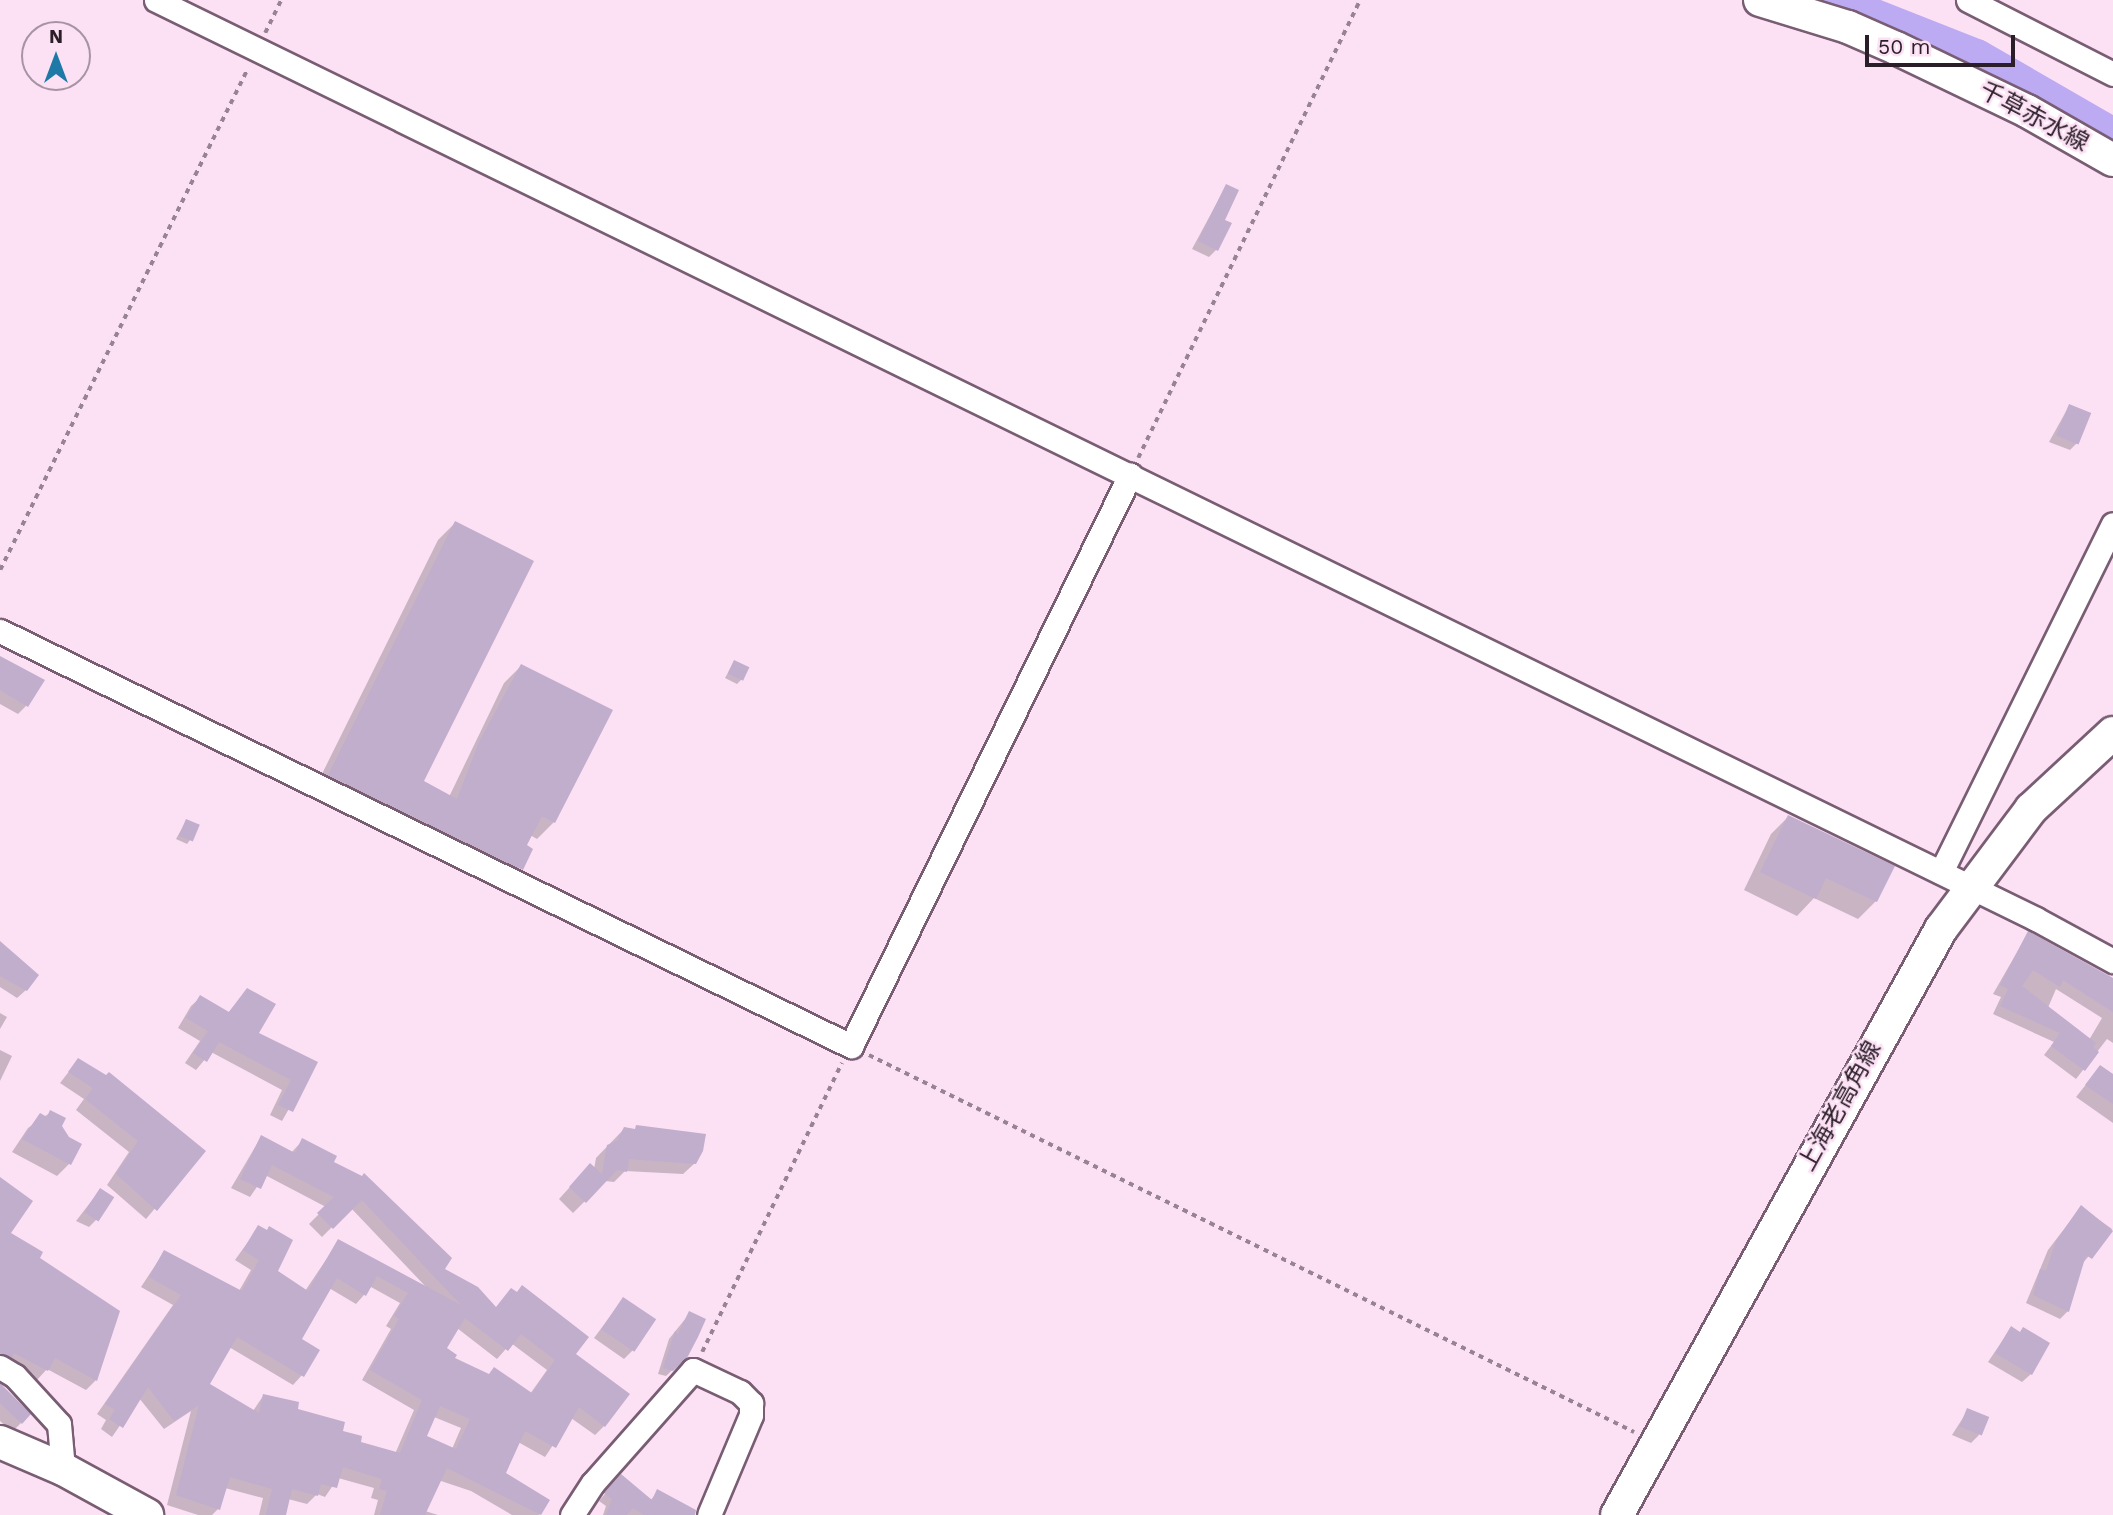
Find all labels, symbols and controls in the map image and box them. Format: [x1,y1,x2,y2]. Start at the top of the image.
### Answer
north arrow [21,21,91,91]
scale bar [1868,21,2018,65]
text: N [49,25,63,48]
text: 50 m [1878,34,1930,59]
street label: 千草赤水線 [1974,76,2094,158]
street label: 上海老高角線 [1792,1036,1888,1176]

